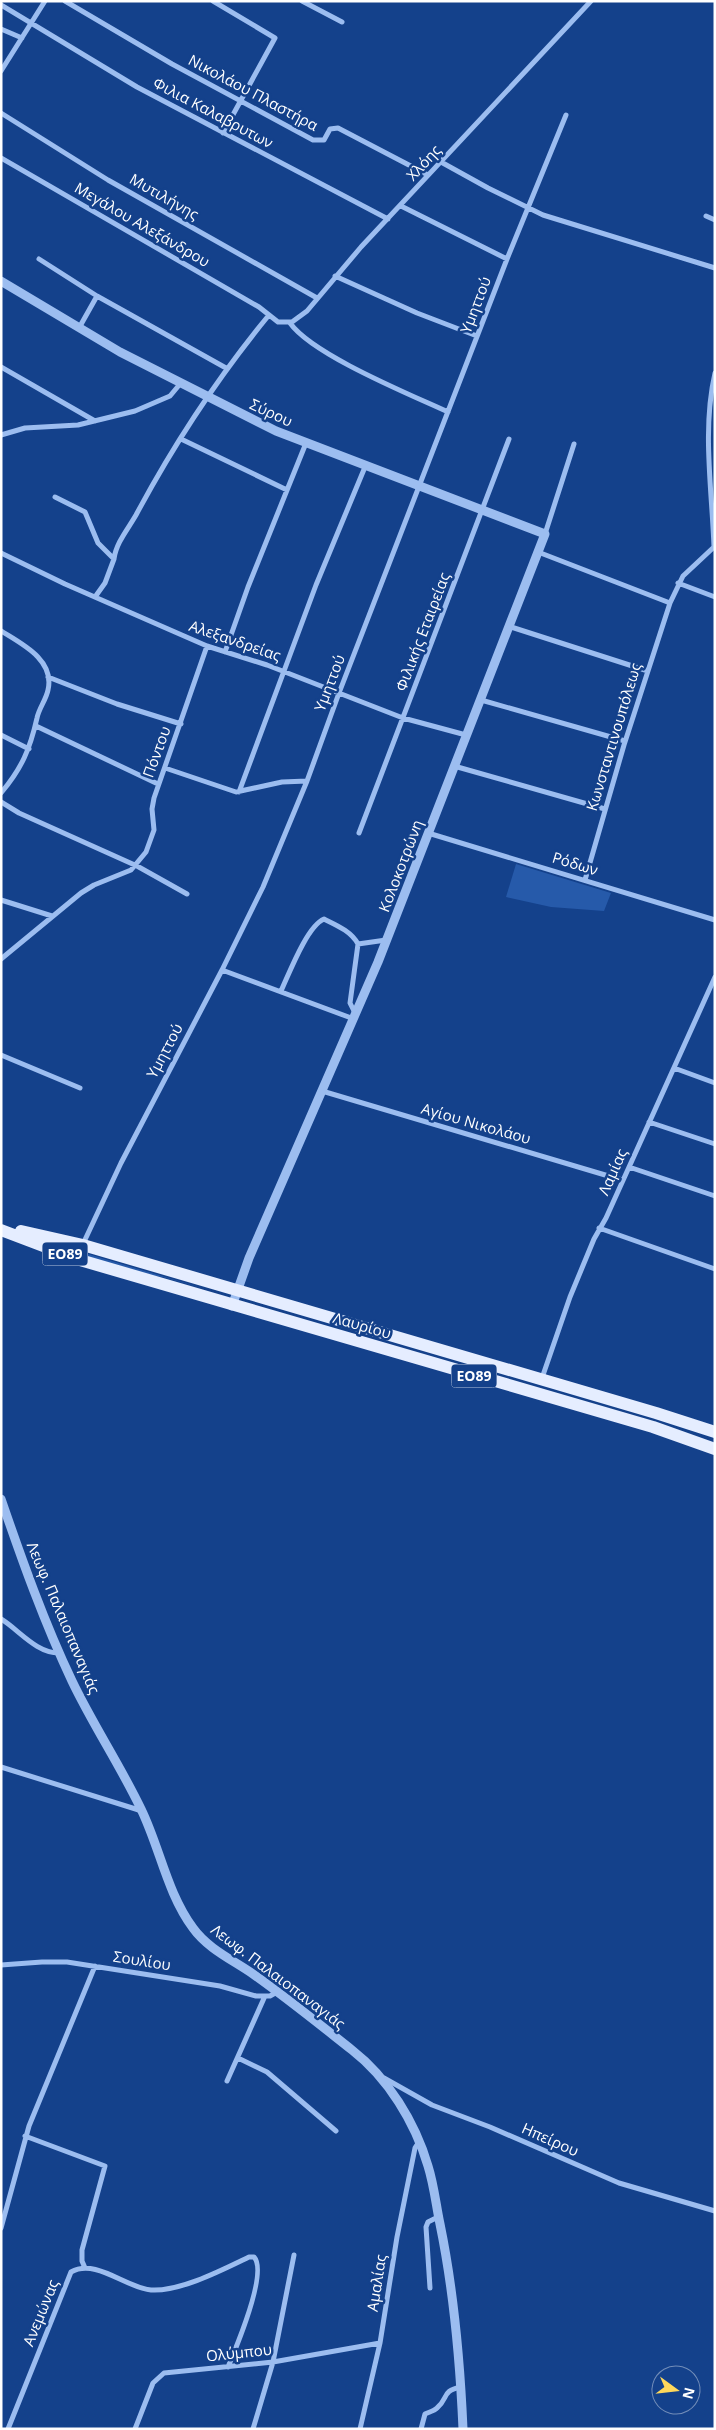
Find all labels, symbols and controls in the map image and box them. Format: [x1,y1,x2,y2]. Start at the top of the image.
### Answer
street label: Νικολάου Πλαστήρα [185,49,322,135]
street label: Φιλια Καλαβρυτων [150,72,277,152]
street label: Χλόης [402,140,445,185]
street label: Μυτιλήνης [126,168,203,224]
street label: Μεγάλου Αλεξάνδρου [71,177,214,271]
street label: Υμηττού [455,273,495,336]
street label: Σύρου [247,394,296,431]
street label: Φιλικής Εταιρείας [390,569,454,694]
street label: Αλεξανδρείας [187,615,284,665]
street label: Υμηττού [309,651,349,714]
street label: Κωνσταντινουπόλεως [581,660,645,813]
street label: Πόντου [138,723,175,780]
street label: Κολοκοτρώνη [373,817,427,915]
street label: Ρόδων [550,847,601,879]
street label: Υμηττού [141,1020,187,1081]
street label: Αγίου Νικολάου [419,1098,533,1148]
street label: Λαμίας [593,1145,631,1198]
road number: ΕΟ89 [42,1242,88,1266]
street label: Λαυρίου [331,1307,394,1343]
road number: ΕΟ89 [452,1364,496,1388]
street label: Λεωφ. Παλαιοπαναγιάς [23,1539,105,1697]
street label: Λεωφ. Παλαιοπαναγιάς [207,1919,350,2033]
street label: Σουλίου [112,1946,172,1974]
street label: Ηπείρου [519,2118,582,2160]
street label: Αμαλίας [362,2253,390,2313]
street label: Ανεμώνας [18,2276,62,2349]
street label: Ολύμπου [205,2339,273,2365]
north arrow [651,2365,701,2415]
text: N [678,2386,700,2401]

